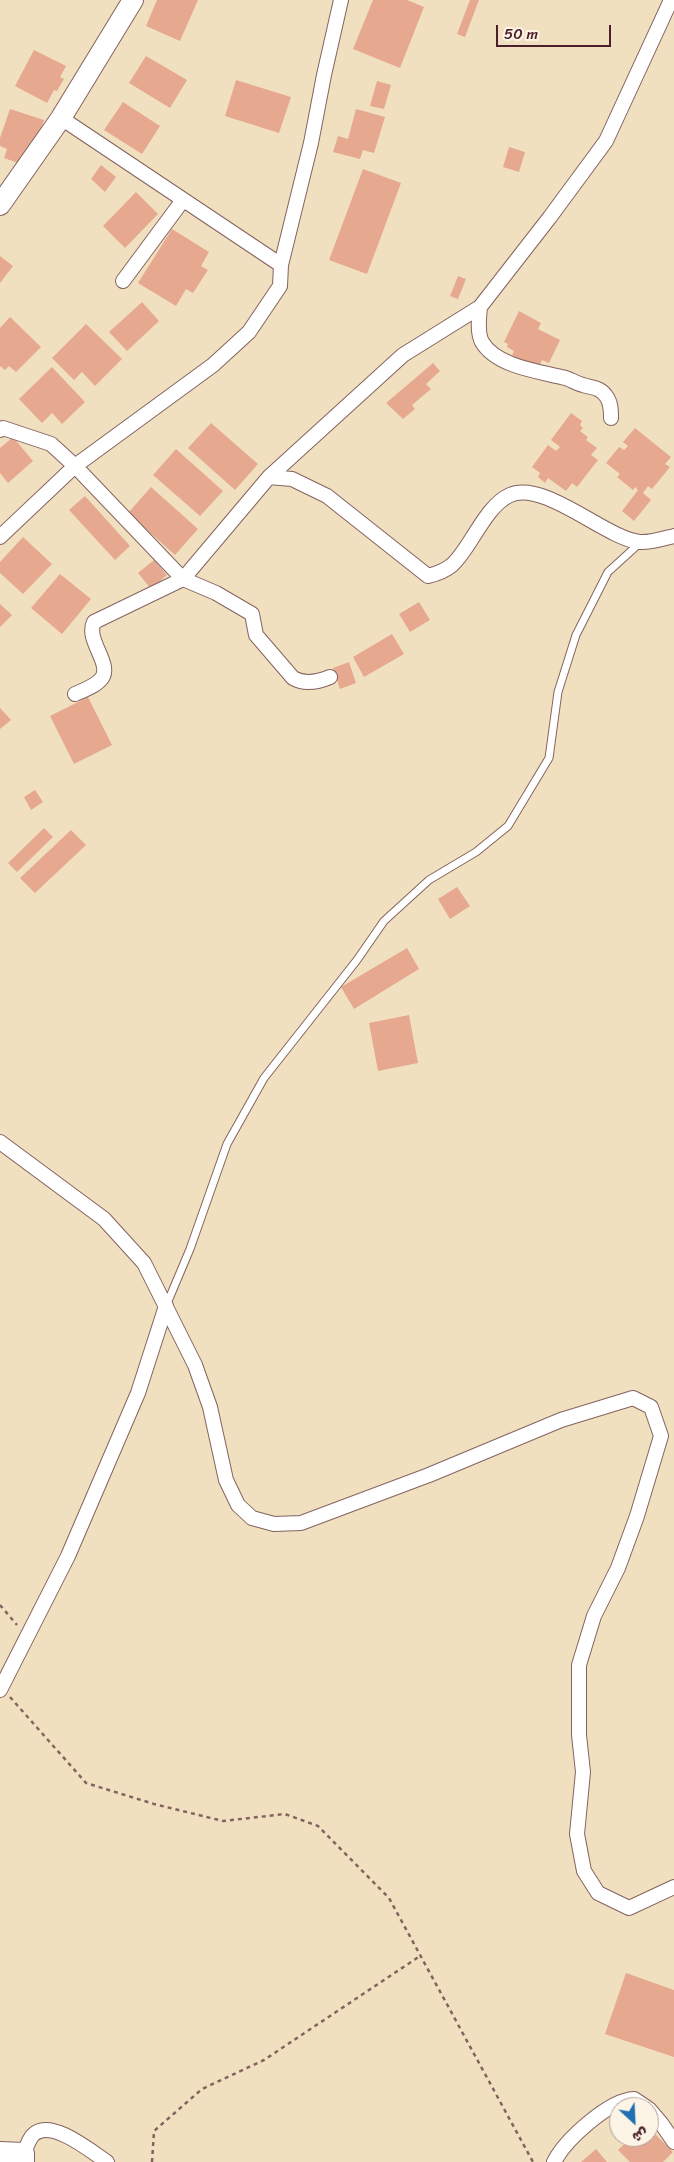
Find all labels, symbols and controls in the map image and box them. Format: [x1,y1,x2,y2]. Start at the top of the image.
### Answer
scale bar [499,15,614,47]
text: 50 m [504,21,538,47]
north arrow [609,2097,659,2147]
text: ش [628,2121,652,2150]

